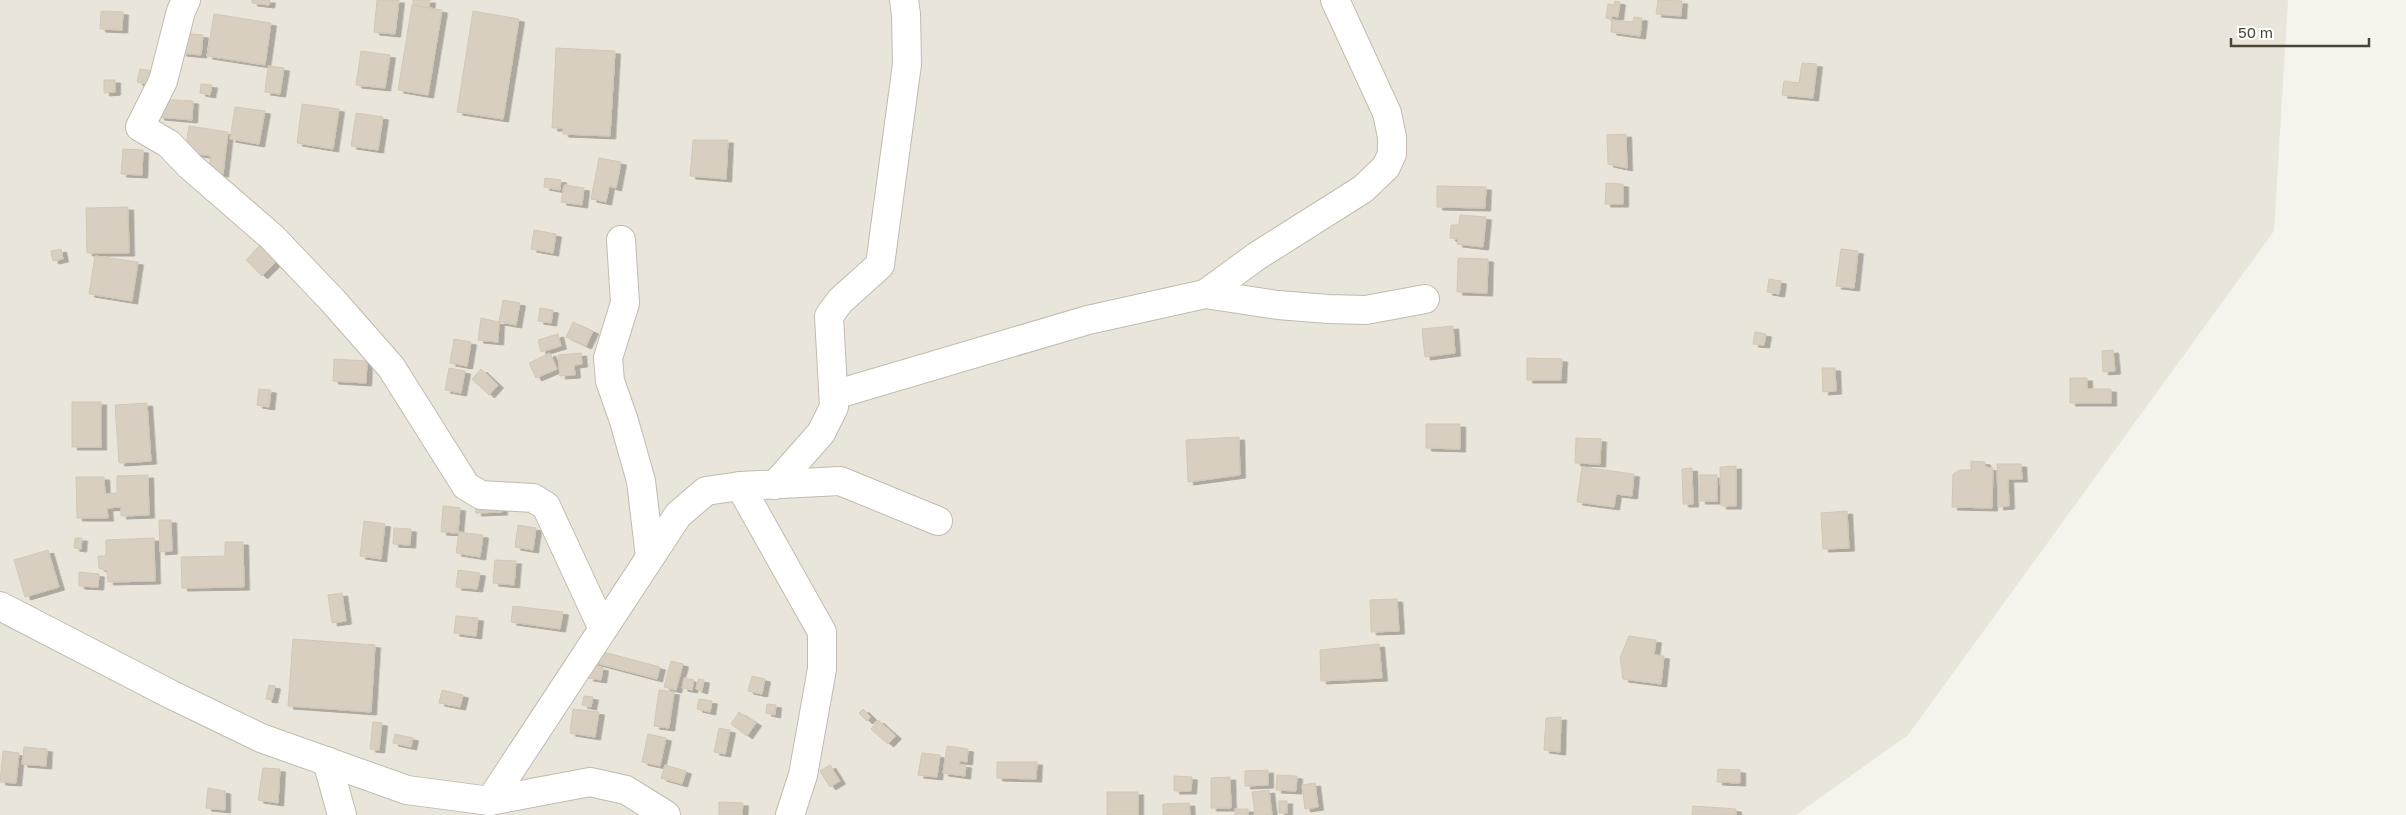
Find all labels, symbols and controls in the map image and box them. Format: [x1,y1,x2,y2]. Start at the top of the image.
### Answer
scale bar [2231,15,2368,47]
text: 50 m [2238,23,2273,41]

